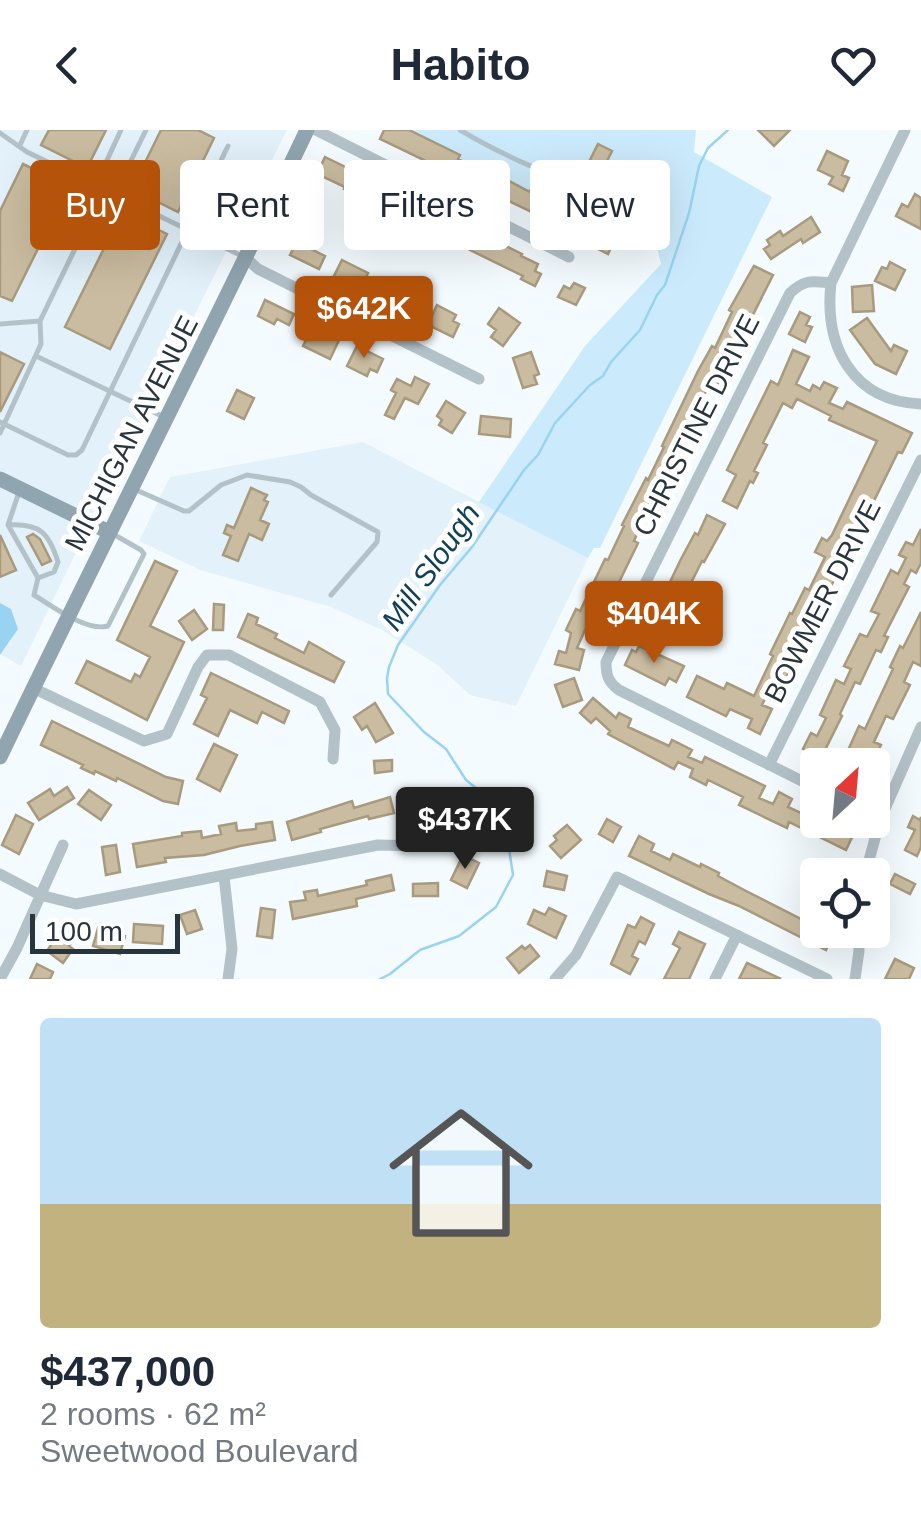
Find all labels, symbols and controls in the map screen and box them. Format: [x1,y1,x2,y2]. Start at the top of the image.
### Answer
icon: back [40,38,95,93]
icon: heart [826,38,881,93]
text: Habito [391,39,531,90]
chip: Buy [30,160,160,250]
chip: Rent [180,160,324,250]
chip: Filters [344,160,510,250]
chip: New [530,160,670,250]
pin: $642K [294,276,434,361]
text: $642K [317,290,411,326]
street label: CHRISTINE DRIVE [627,309,766,541]
street label: MICHIGAN AVENUE [59,311,204,556]
street label: BOWMER DRIVE [758,495,887,707]
water label: Mill Slough [375,497,486,636]
pin: $404K [584,581,724,666]
text: $404K [607,595,701,631]
north arrow [800,748,890,838]
map controls [800,748,890,948]
pin: $437K [395,787,535,872]
text: $437K [418,801,512,837]
button: locate [800,858,890,948]
scale bar [30,909,180,954]
text: 100 m [45,916,123,947]
icon: home [371,1083,551,1263]
text: $437,000 [40,1348,215,1395]
text: 2 rooms · 62 m² [40,1396,266,1432]
text: Sweetwood Boulevard [40,1433,358,1469]

